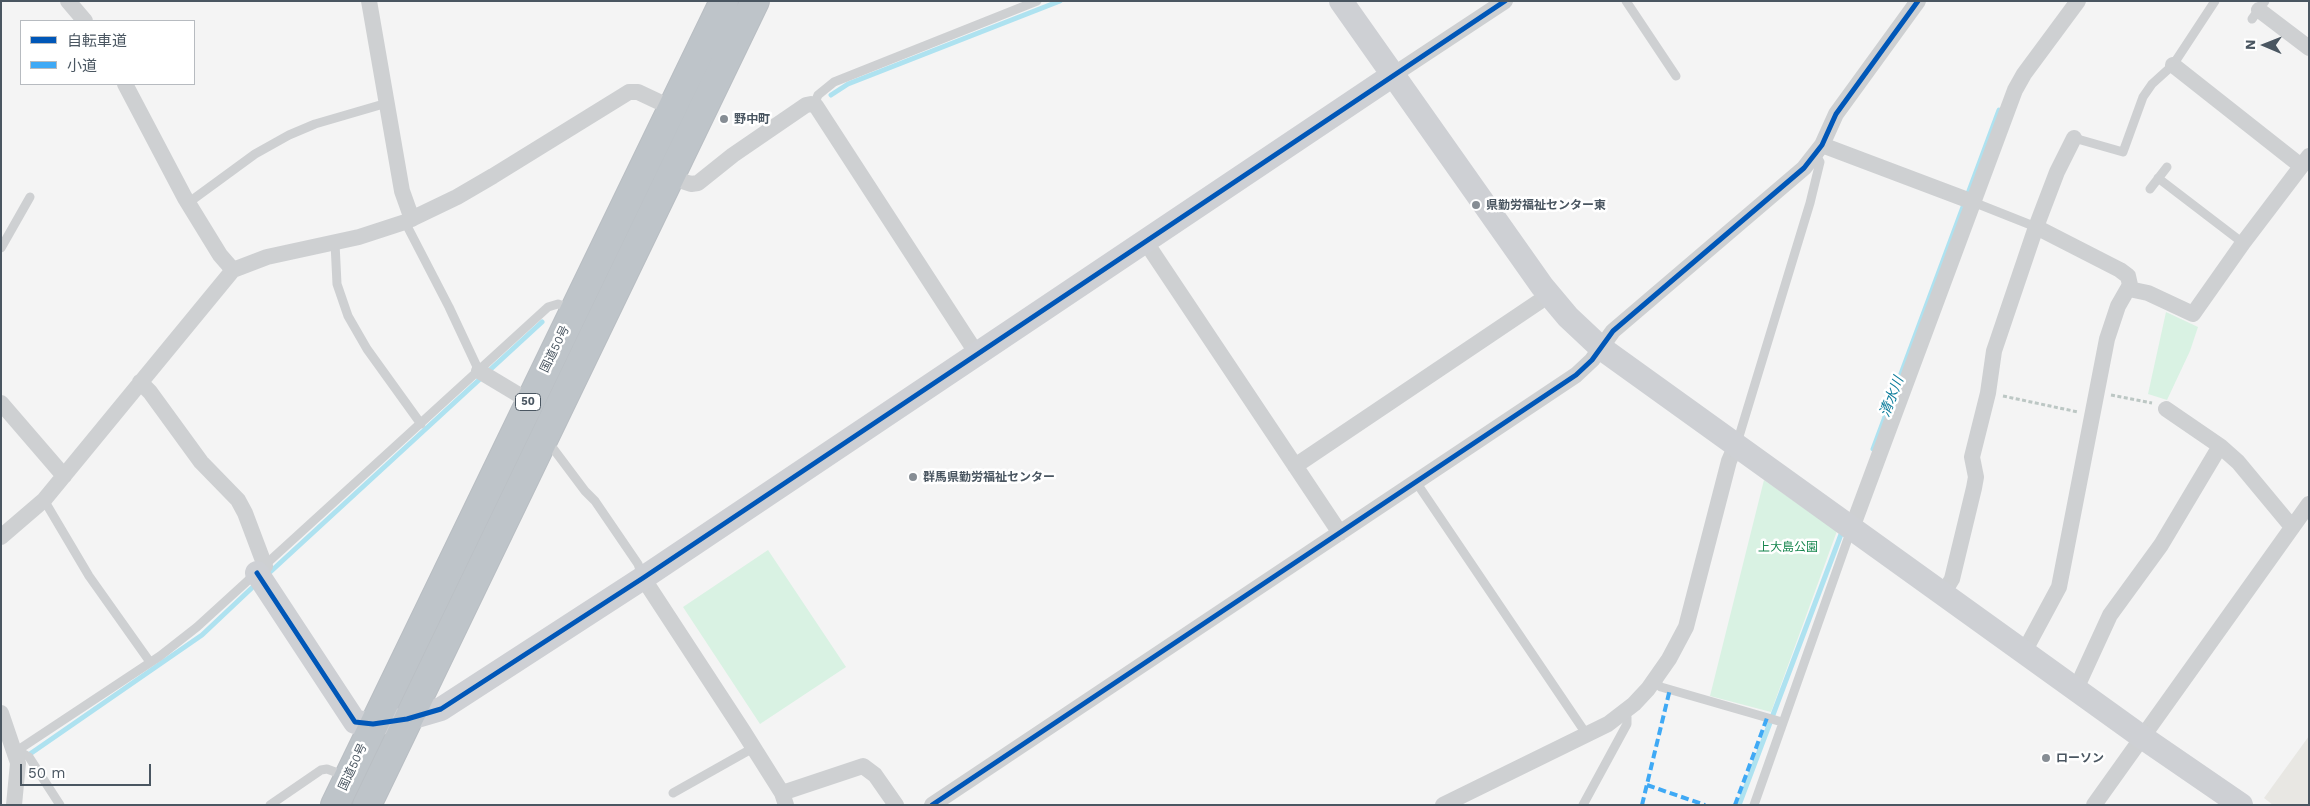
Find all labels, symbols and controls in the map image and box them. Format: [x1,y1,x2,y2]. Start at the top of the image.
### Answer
legend [20,20,195,85]
north arrow [2240,20,2290,70]
text: 自転車道 [67,32,127,50]
text: N [2242,39,2258,50]
text: 小道 [67,57,97,75]
place label: 野中町 [734,112,770,126]
marker: 野中町 [718,113,730,125]
place label: 県勤労福祉センター東 [1486,198,1606,212]
marker: 県勤労福祉センター東 [1470,199,1482,211]
street label: 国道50号 [537,323,573,375]
water label: 清水川 [1877,374,1907,420]
road number: 50 [516,394,540,411]
place label: 群馬県勤労福祉センター [923,470,1055,484]
marker: 群馬県勤労福祉センター [907,471,919,483]
park label: 上大島公園 [1758,540,1818,554]
street label: 国道50号 [336,741,370,793]
place label: ローソン [2056,751,2104,765]
marker: ローソン [2040,752,2052,764]
scale bar [22,754,154,786]
text: 50 m [28,764,65,782]

